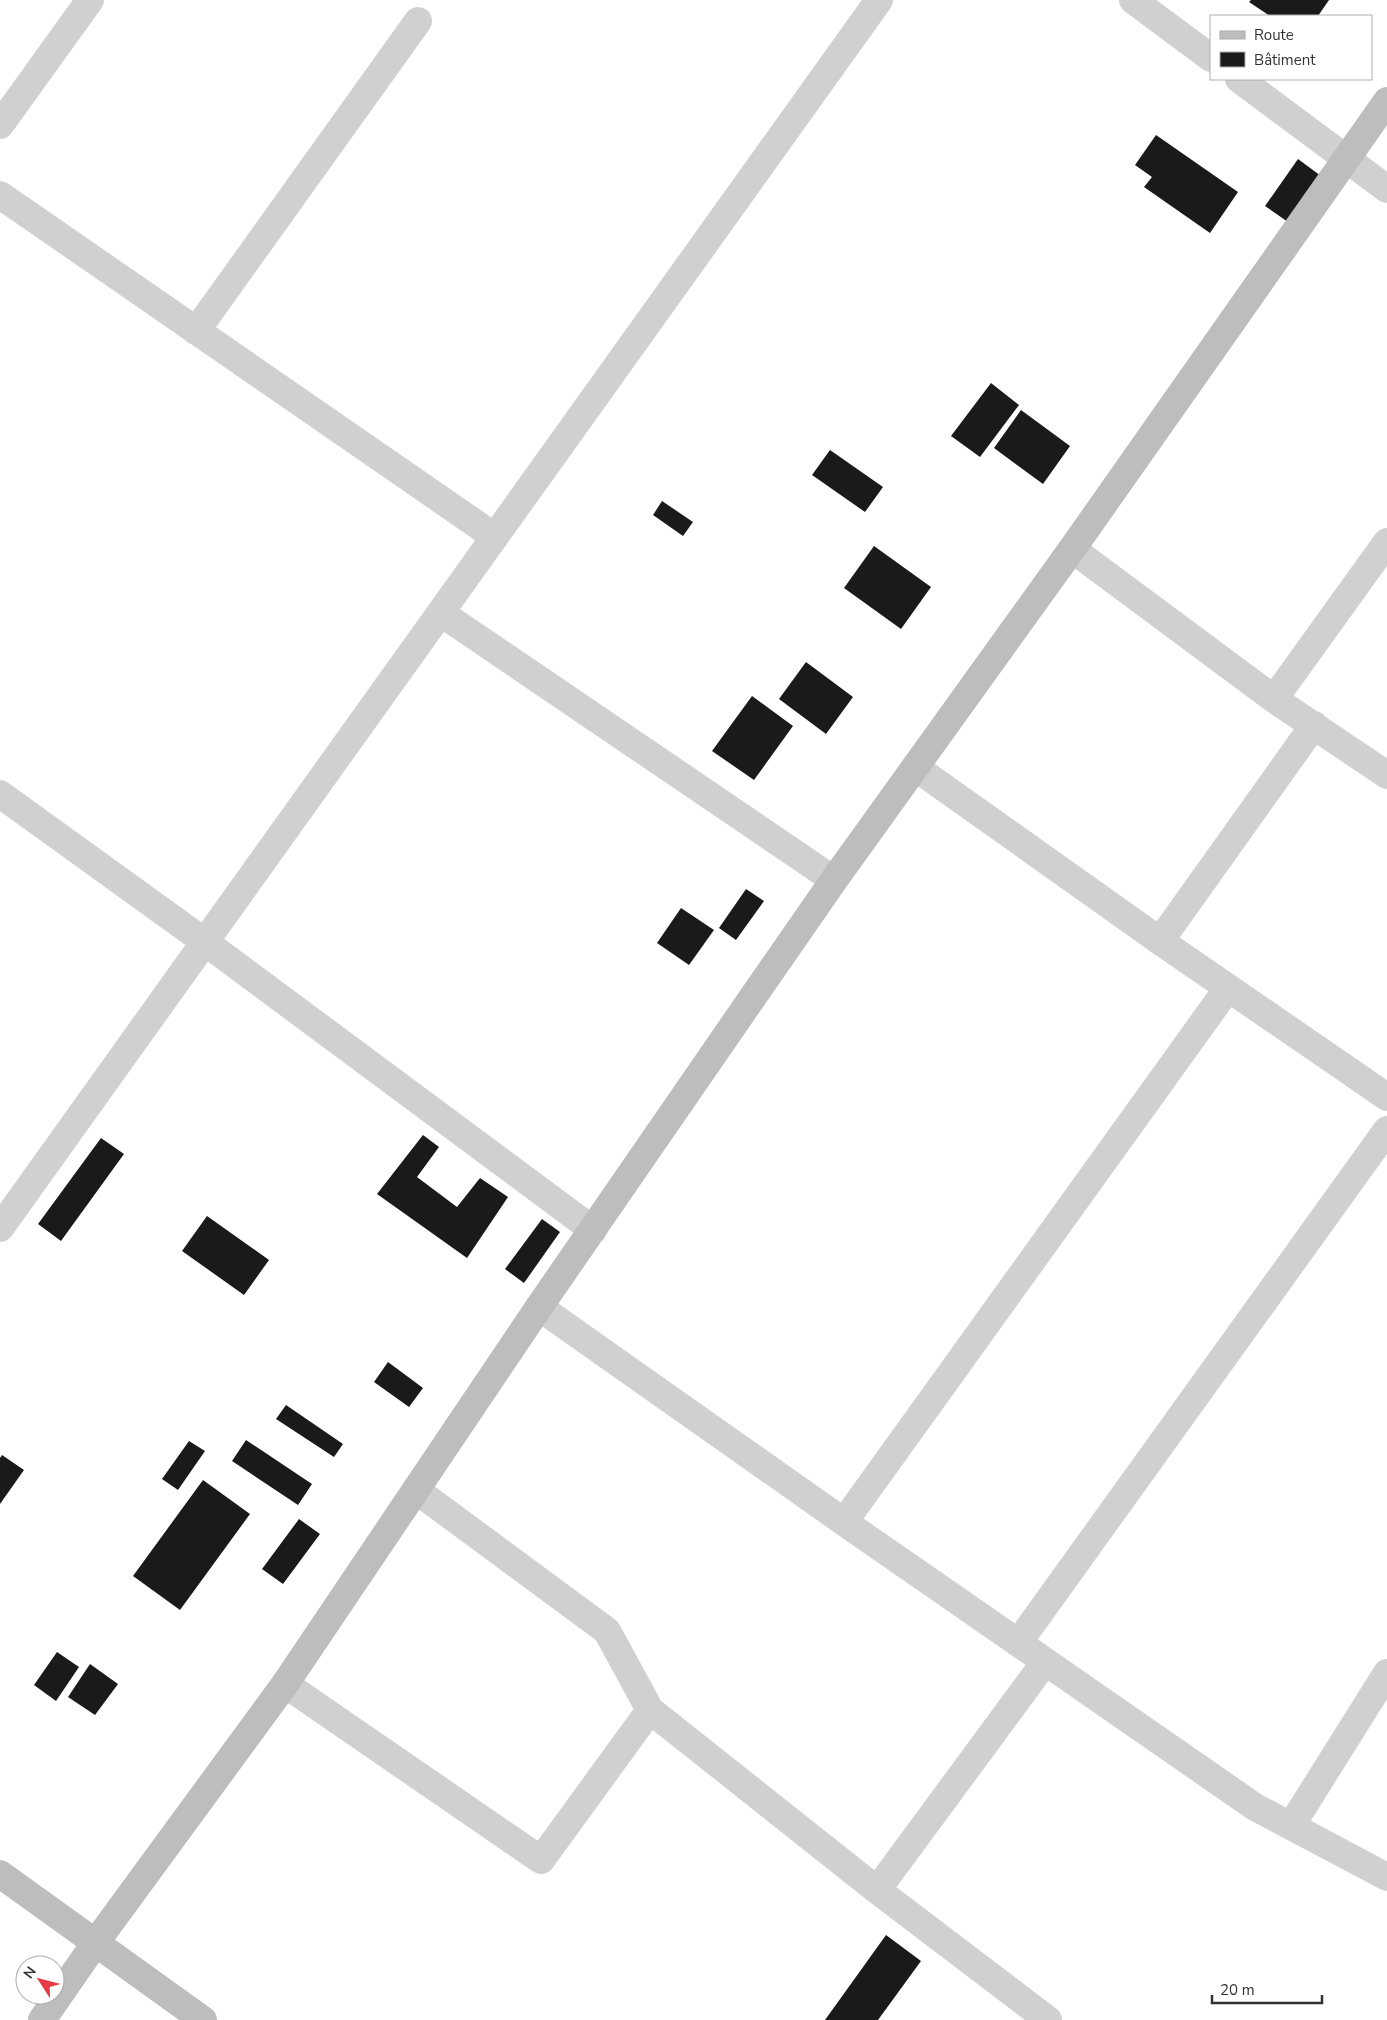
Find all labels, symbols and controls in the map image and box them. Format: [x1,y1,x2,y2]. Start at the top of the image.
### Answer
legend [1210,15,1372,80]
text: Route [1254,25,1294,45]
text: Bâtiment [1254,50,1316,70]
north arrow [15,1955,65,2005]
text: N [19,1963,41,1982]
scale bar [1212,1972,1322,2004]
text: 20 m [1220,1980,1255,2000]

